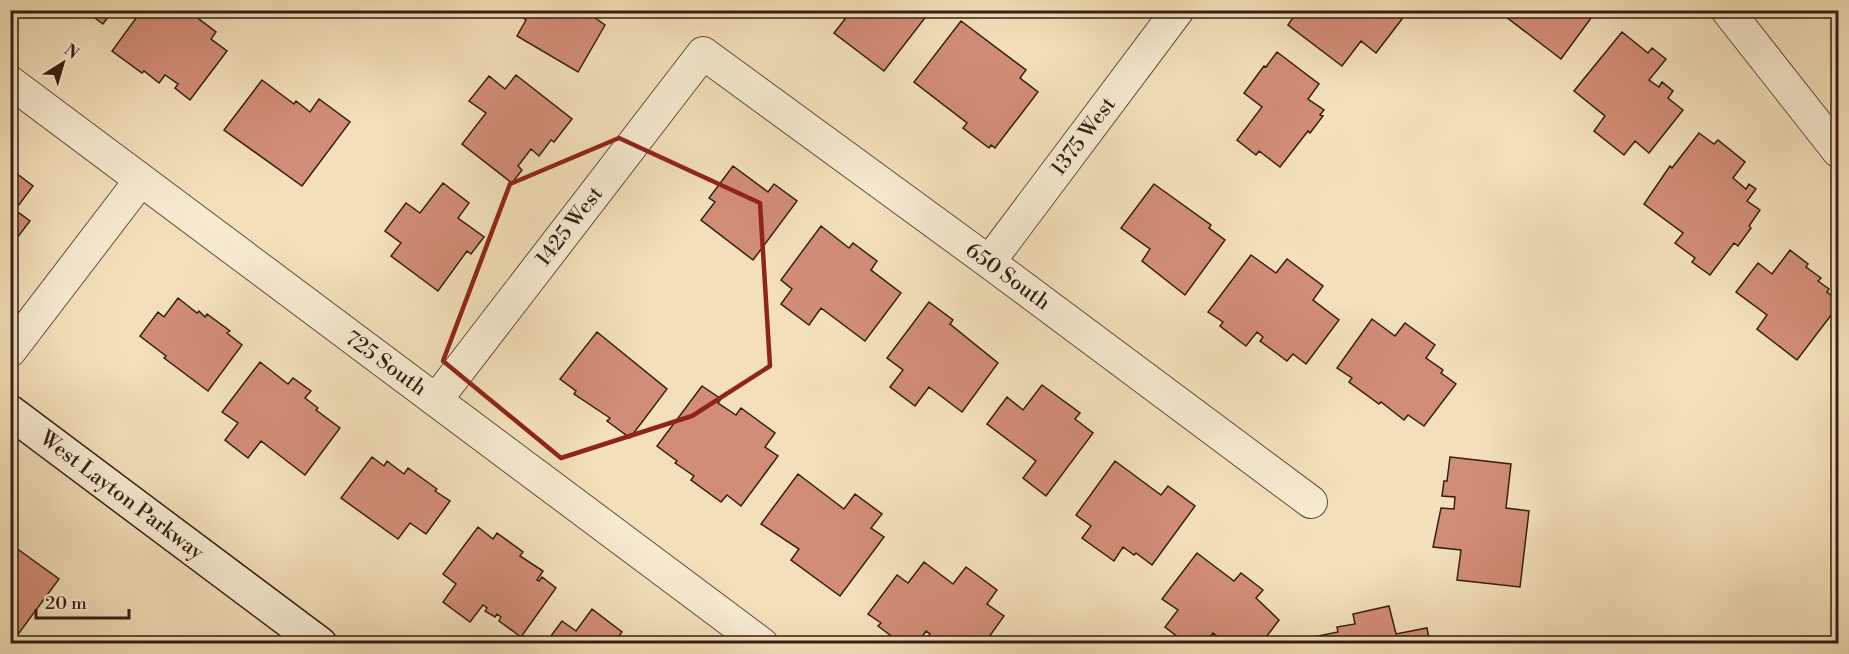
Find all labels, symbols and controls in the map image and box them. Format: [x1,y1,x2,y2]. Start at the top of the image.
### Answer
north arrow [33,33,93,93]
text: N [60,40,83,64]
street label: 1375 West [1046,92,1122,181]
street label: 1425 West [531,181,609,272]
street label: 650 South [960,237,1055,317]
street label: 725 South [340,326,432,402]
street label: West Layton Parkway [33,425,209,566]
scale bar [36,582,129,620]
text: 20 m [45,592,87,615]

